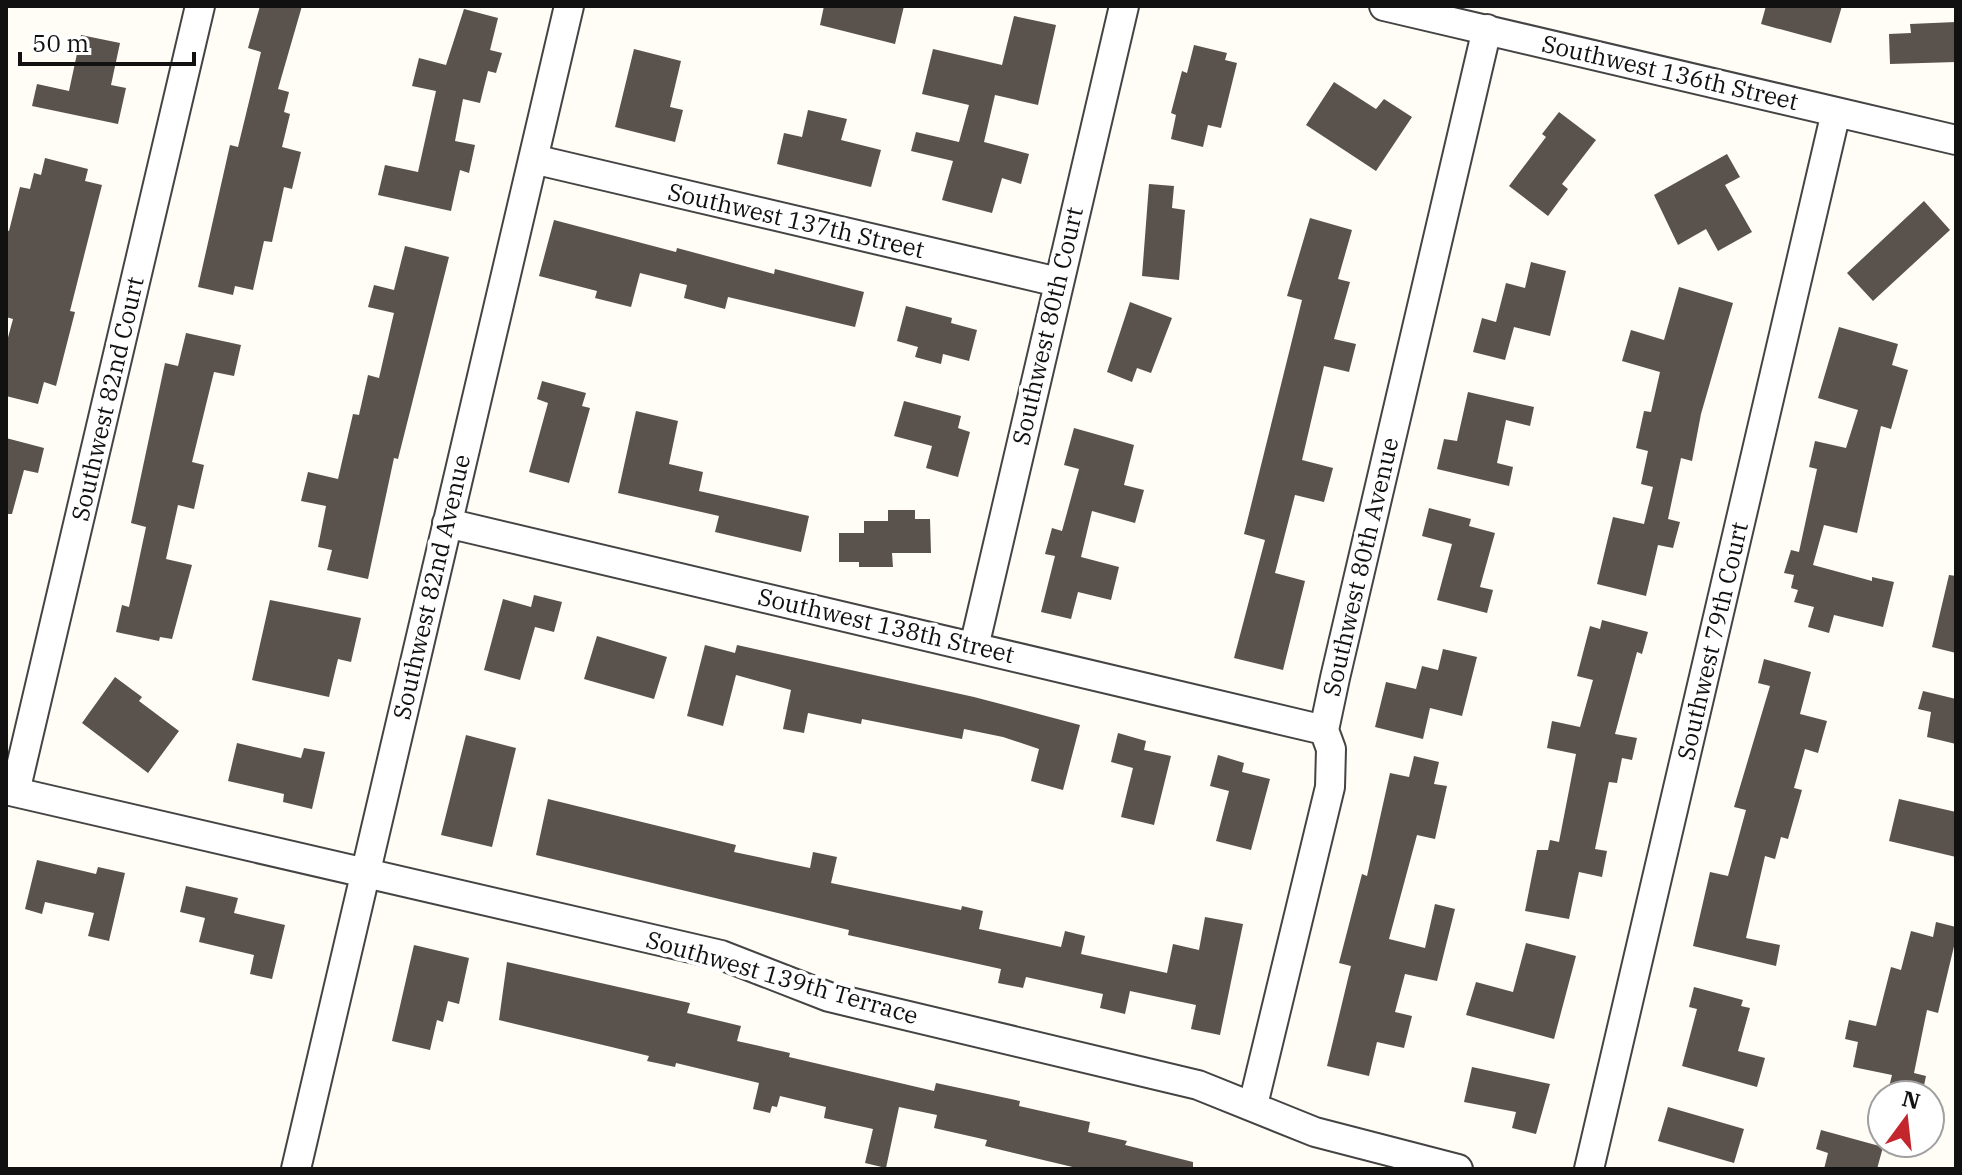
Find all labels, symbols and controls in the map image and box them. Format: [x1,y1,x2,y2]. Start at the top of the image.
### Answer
scale bar [20,16,194,66]
text: 50 m [32,27,89,59]
street label: Southwest 136th Street [1539,27,1802,117]
street label: Southwest 137th Street [665,175,928,265]
street label: Southwest 80th Court [1004,204,1090,448]
street label: Southwest 82nd Court [63,273,151,524]
street label: Southwest 80th Avenue [1315,434,1405,699]
street label: Southwest 82nd Avenue [385,451,477,723]
street label: Southwest 79th Court [1669,519,1755,763]
street label: Southwest 138th Street [755,580,1018,670]
street label: Southwest 139th Terrace [642,923,922,1031]
north arrow [1866,1079,1946,1159]
text: N [1899,1083,1923,1115]

